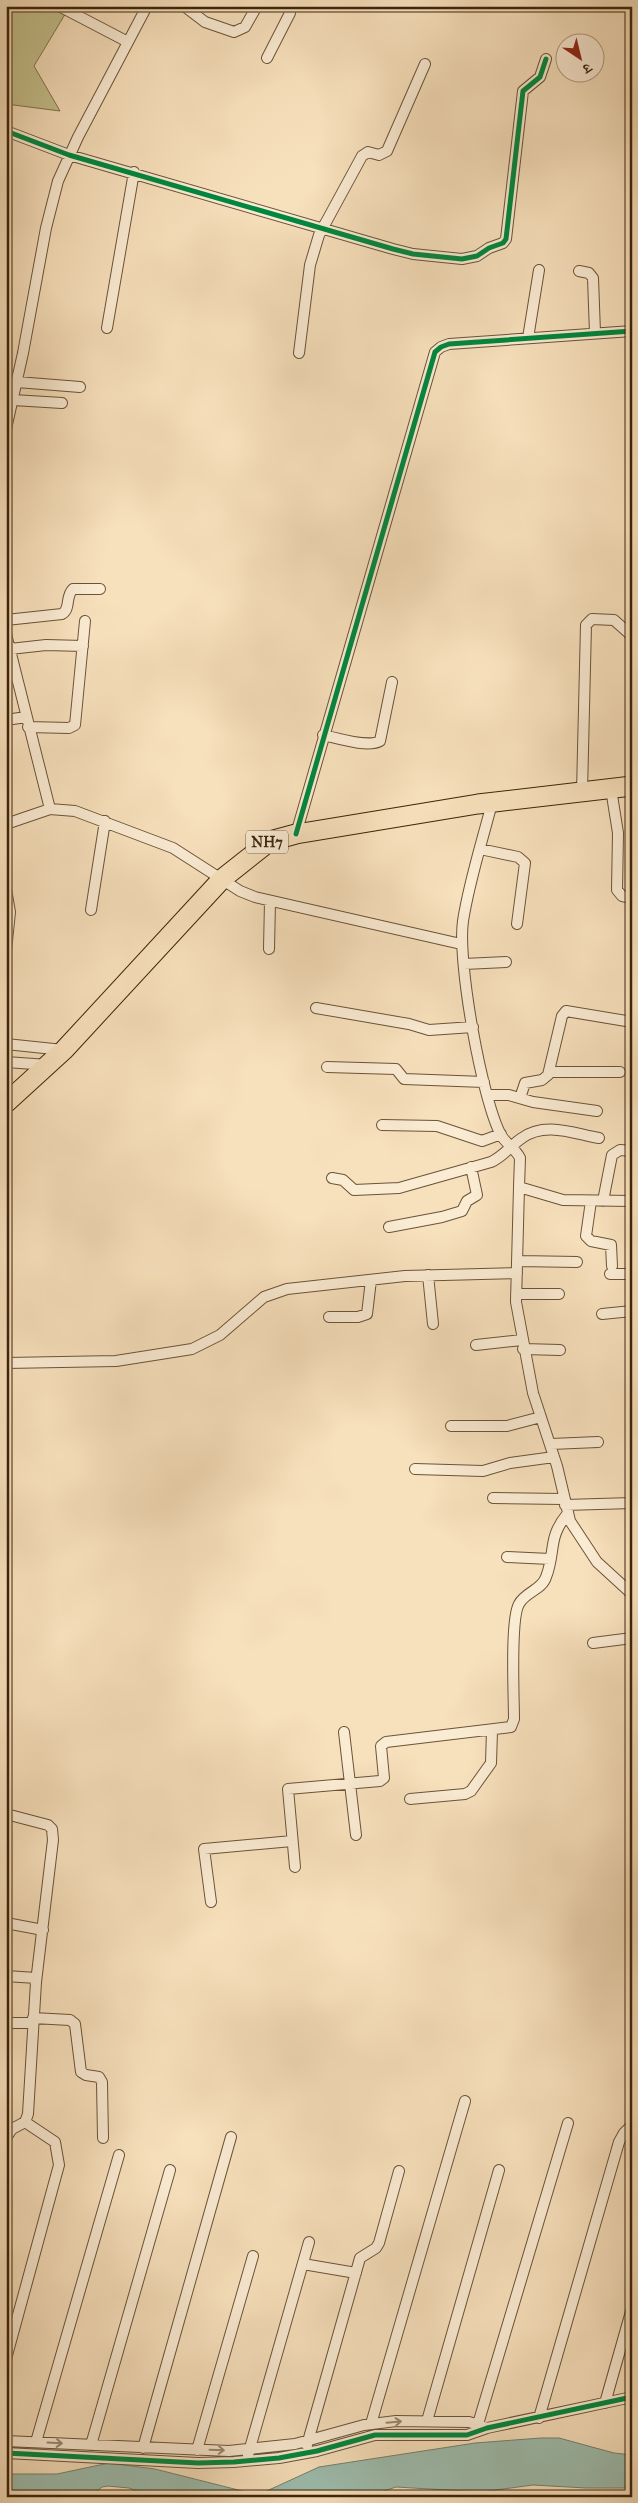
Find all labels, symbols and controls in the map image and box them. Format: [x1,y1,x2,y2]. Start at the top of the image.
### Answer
north arrow [556,32,606,82]
text: उ [579,59,596,78]
road number: NH7 [246,830,288,854]
one-way arrow [386,2417,402,2426]
one-way arrow [47,2439,63,2448]
one-way arrow [209,2446,225,2455]

